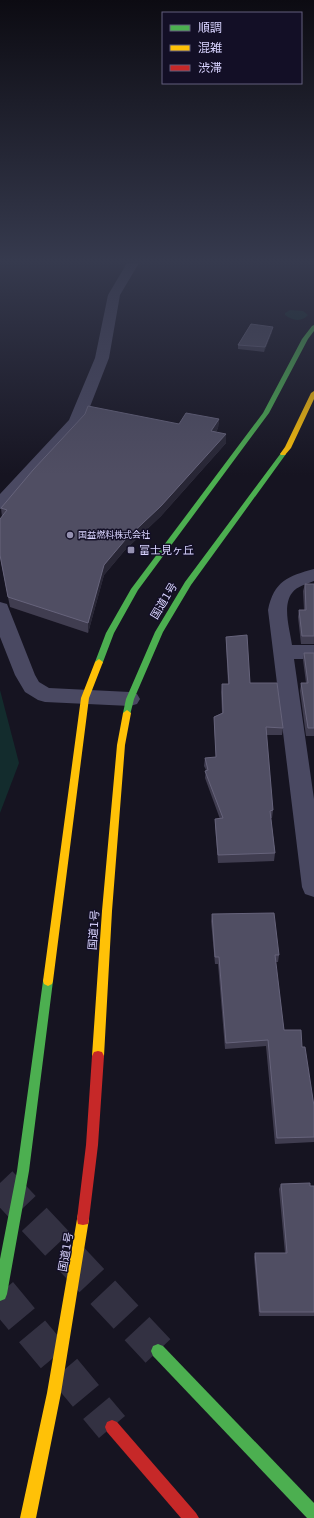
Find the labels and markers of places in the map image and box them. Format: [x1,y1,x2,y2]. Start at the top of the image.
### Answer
place label: 国益燃料株式会社 [78,529,150,540]
marker: 国益燃料株式会社 [65,530,75,540]
place label: 富士見ヶ丘 [139,544,194,557]
marker: 富士見ヶ丘 [126,545,136,555]

